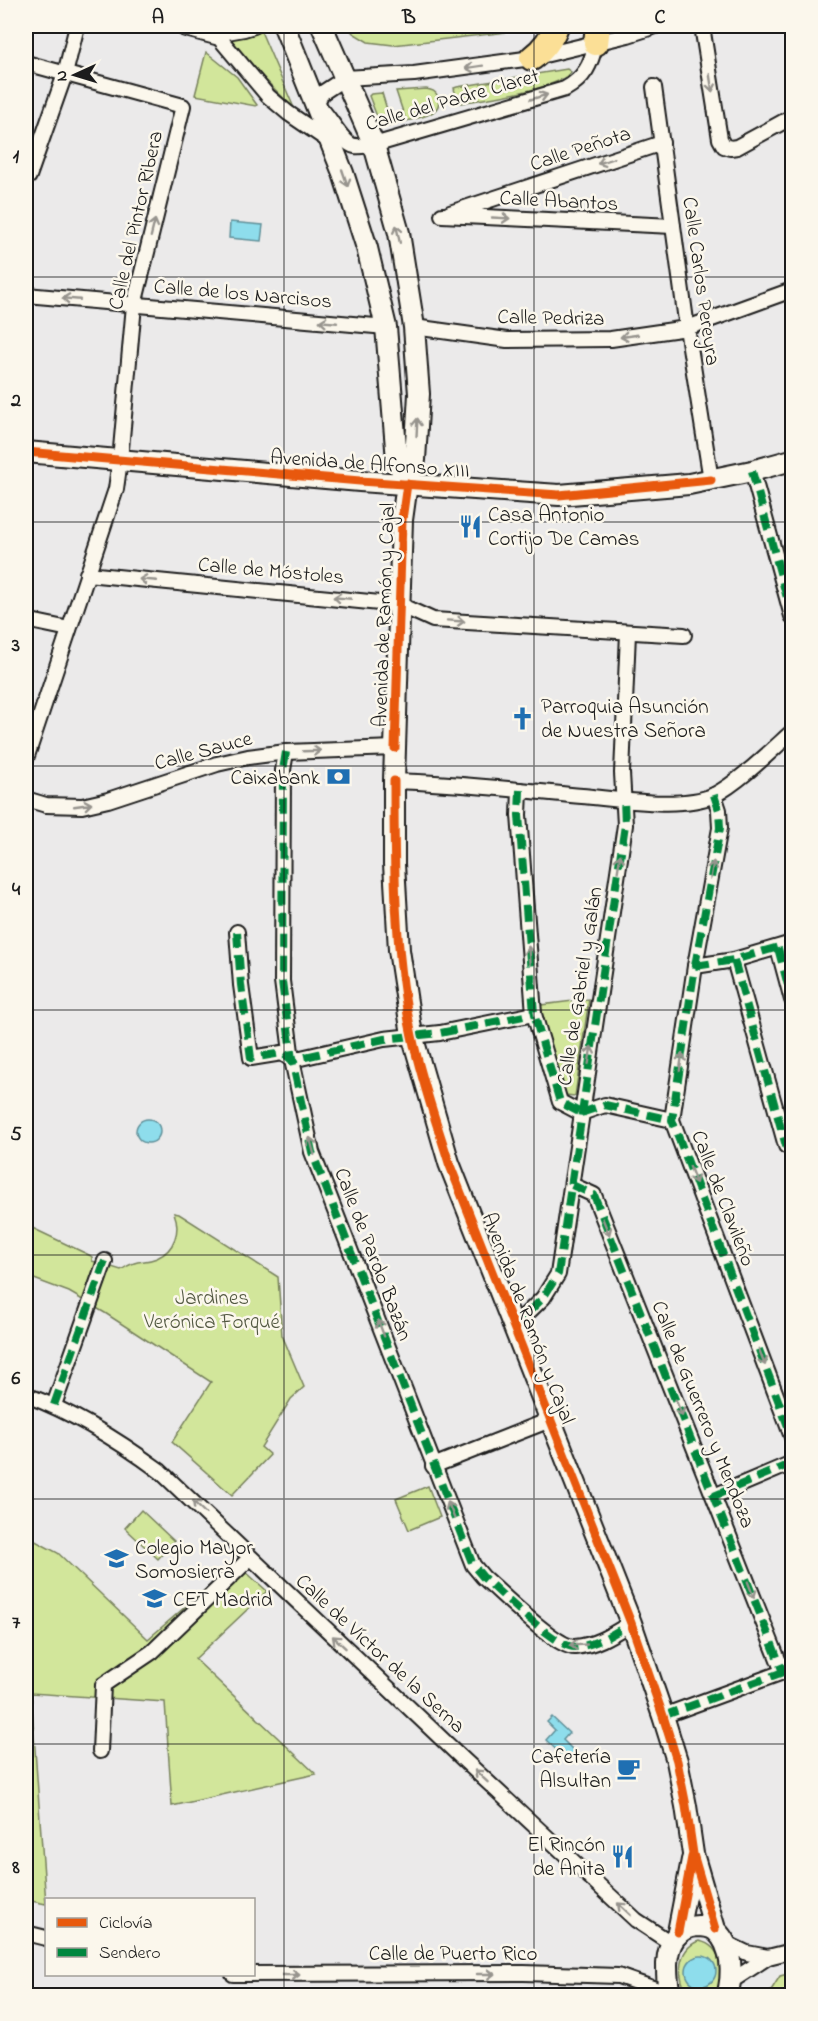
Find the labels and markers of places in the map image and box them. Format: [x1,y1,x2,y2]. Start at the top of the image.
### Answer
place label: Casa Antonio Cortijo De Camas [488,501,639,555]
restaurant icon: Casa Antonio Cortijo De Camas [457,513,483,539]
place label: Parroquia Asunción de Nuestra Señora [541,693,709,747]
church icon: Parroquia Asunción de Nuestra Señora [510,705,536,731]
place label: Caixabank [231,764,321,794]
bank icon: Caixabank [325,764,351,790]
place label: Colegio Mayor Somosierra [135,1534,253,1588]
school or university icon: Colegio Mayor Somosierra [104,1546,130,1572]
school or university icon: CET Madrid [142,1586,168,1612]
place label: CET Madrid [173,1586,273,1616]
place label: Cafetería Alsultan [531,1743,611,1797]
cafe icon: Cafetería Alsultan [616,1755,642,1781]
place label: El Rincón de Anita [527,1831,605,1885]
restaurant icon: El Rincón de Anita [610,1843,636,1869]

